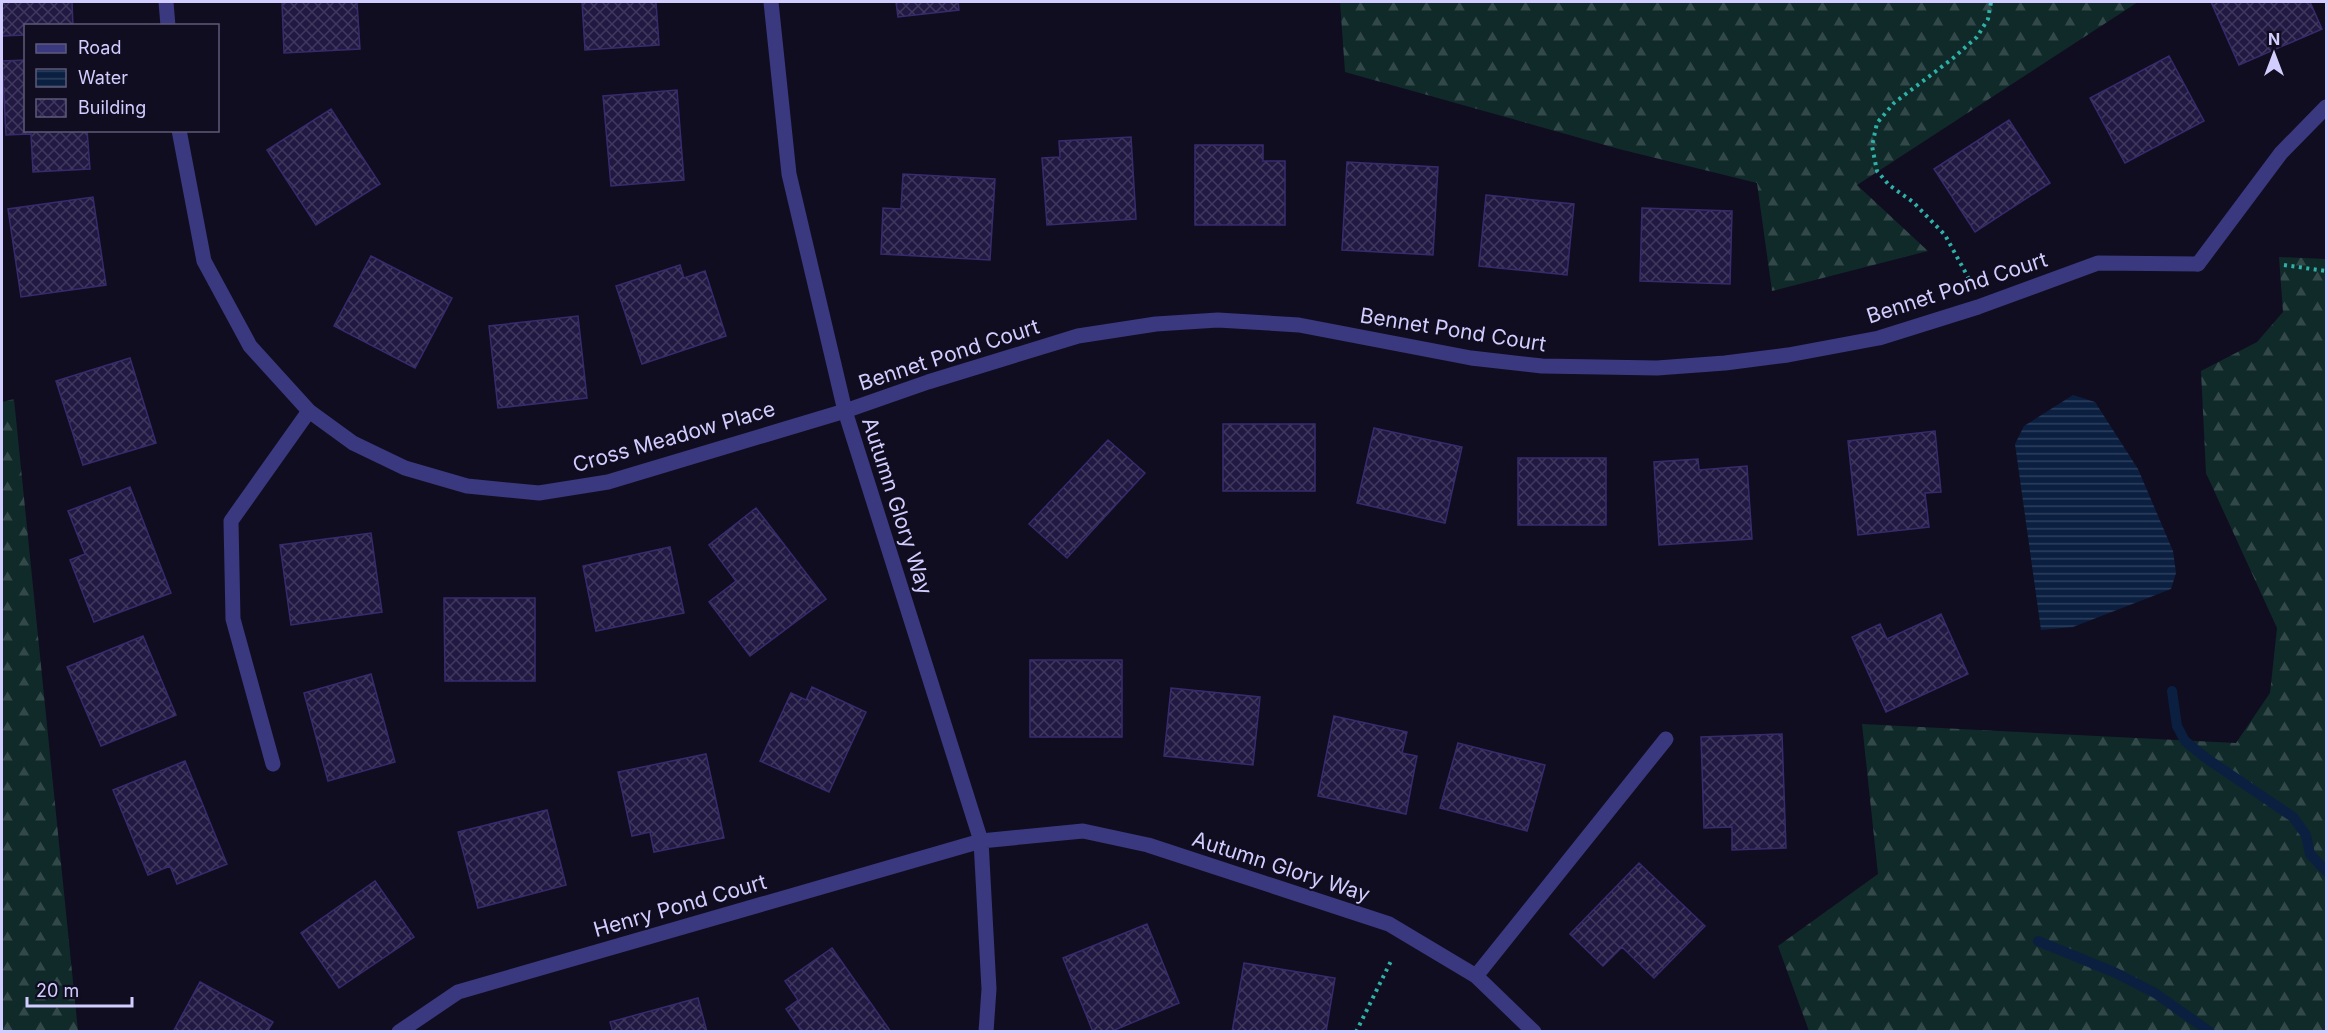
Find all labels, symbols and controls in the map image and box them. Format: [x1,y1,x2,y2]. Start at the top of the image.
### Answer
legend [24,24,219,132]
north arrow [2244,24,2304,84]
text: N [2268,29,2280,49]
text: Road [78,37,121,58]
text: Water [78,67,128,88]
text: Building [78,97,146,118]
street label: Bennet Pond Court [1863,246,2050,329]
street label: Bennet Pond Court [1358,302,1548,357]
street label: Bennet Pond Court [855,313,1042,396]
street label: Cross Meadow Place [570,396,778,477]
street label: Autumn Glory Way [857,414,938,598]
street label: Autumn Glory Way [1189,826,1373,907]
street label: Henry Pond Court [591,869,769,942]
scale bar [27,970,132,1008]
text: 20 m [36,980,79,1001]

